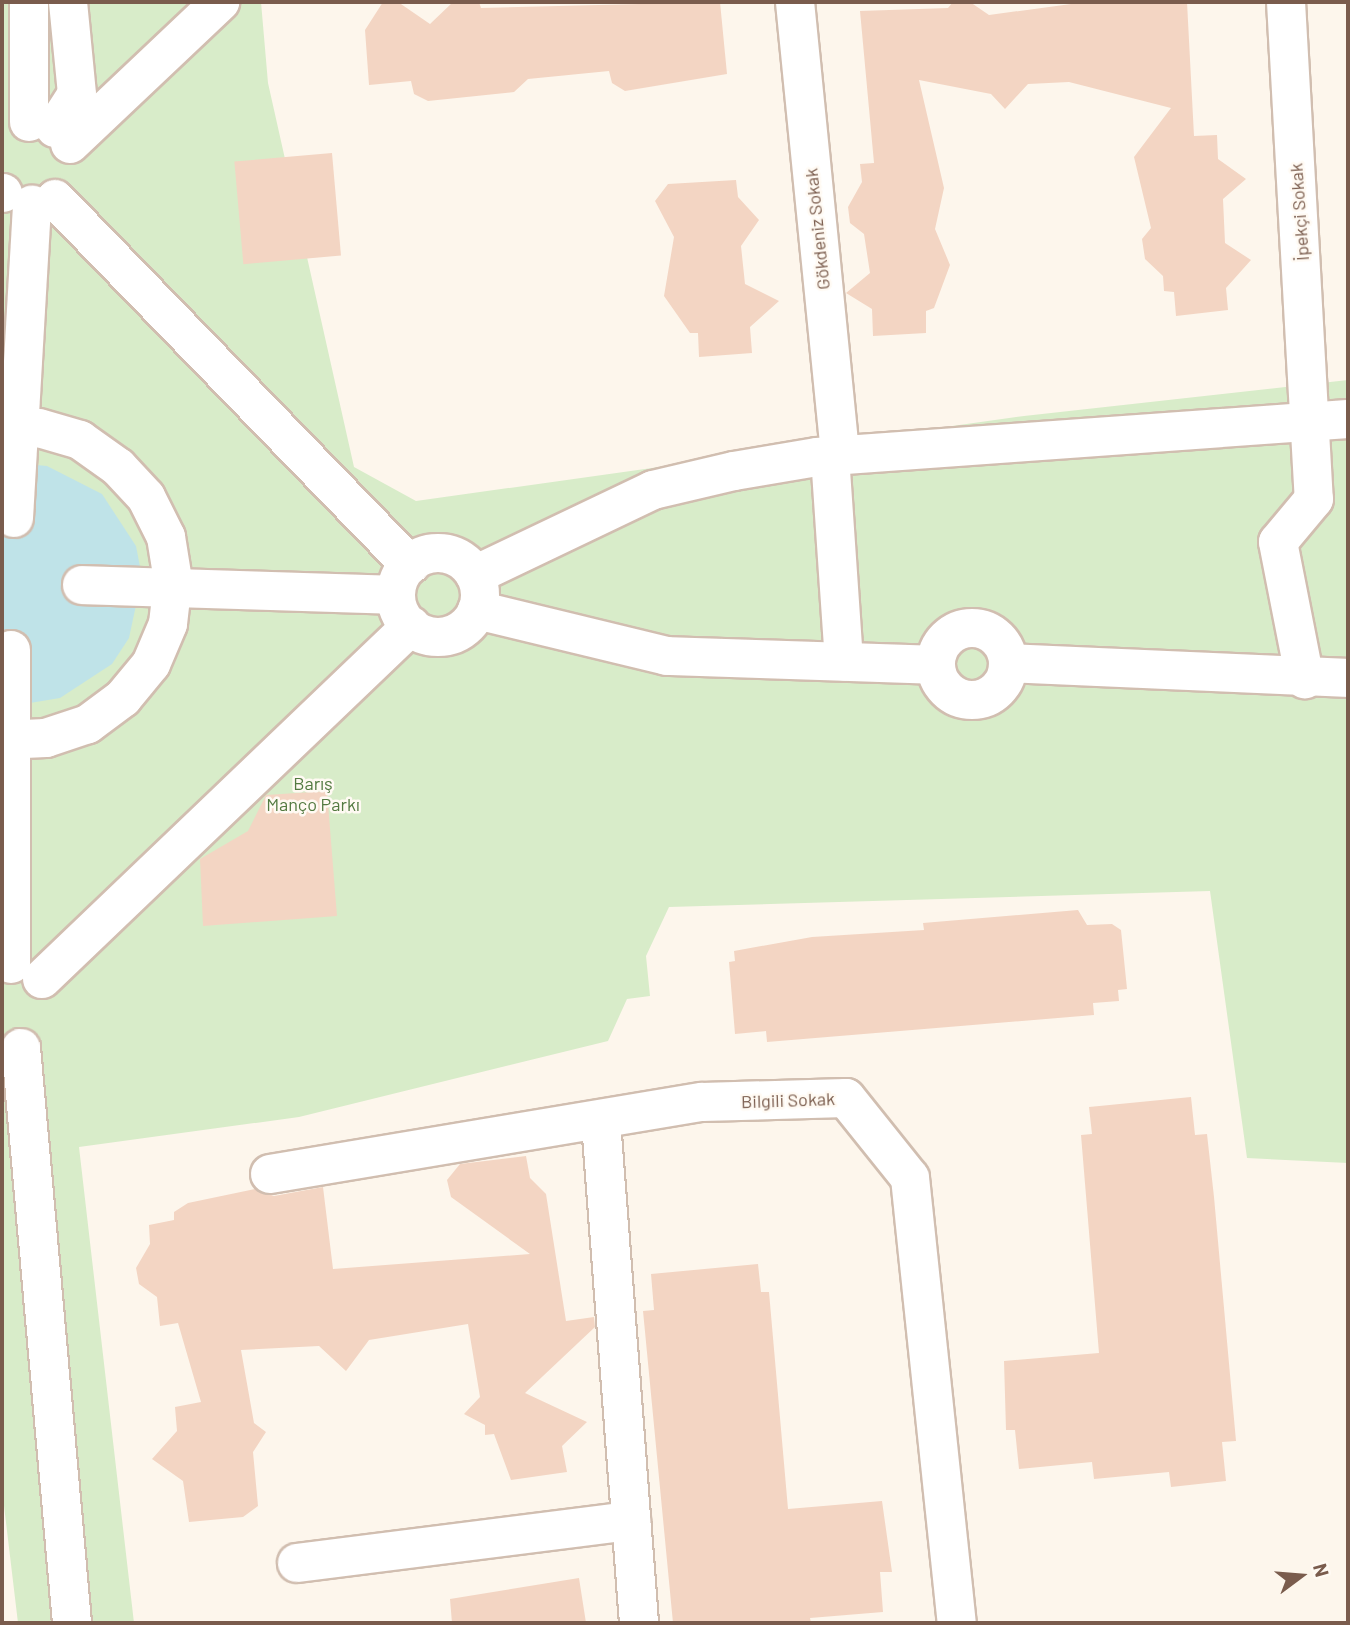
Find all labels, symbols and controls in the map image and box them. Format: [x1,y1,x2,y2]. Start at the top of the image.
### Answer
street label: İpekçi Sokak [1285,163,1313,261]
street label: Gökdeniz Sokak [800,167,834,291]
park label: Barış Manço Parkı [266,773,360,816]
street label: Bilgili Sokak [741,1088,835,1112]
north arrow [1266,1541,1336,1611]
text: N [1309,1561,1334,1579]

